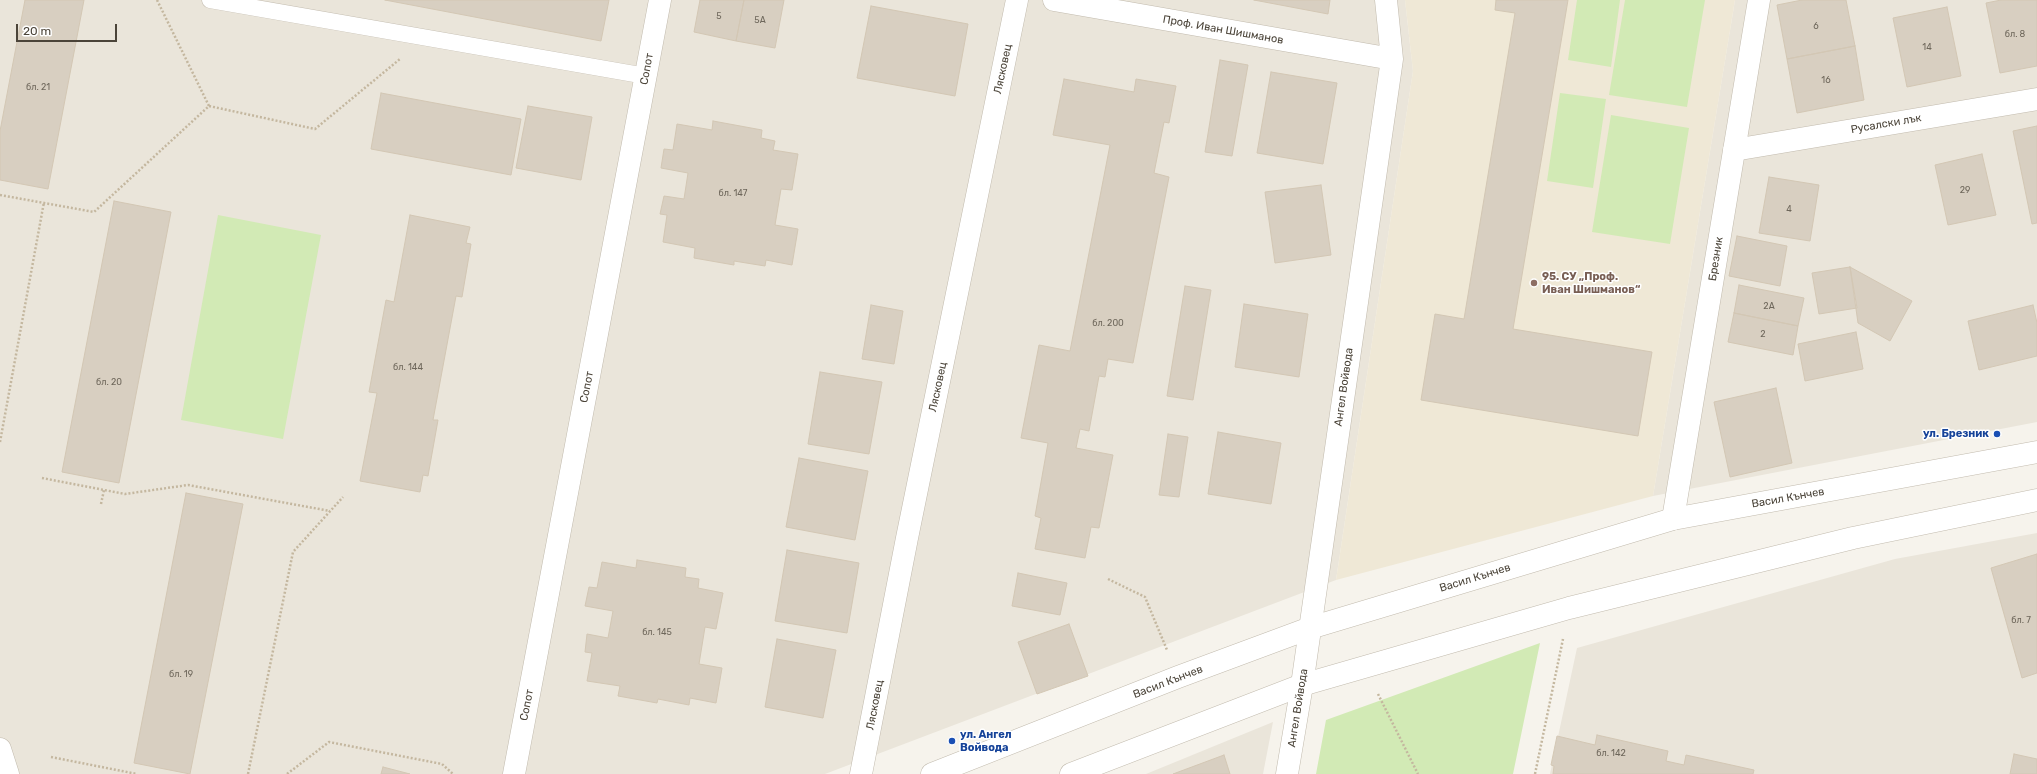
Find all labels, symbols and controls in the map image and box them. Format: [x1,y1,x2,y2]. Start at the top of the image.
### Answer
house number: 5 [716,11,722,21]
street label: Проф. Иван Шишманов [1162,13,1284,47]
house number: 5А [754,15,766,25]
scale bar [18,16,119,42]
house number: 6 [1813,21,1819,31]
text: 20 m [23,24,51,38]
house number: бл. 8 [2005,29,2025,39]
house number: 14 [1922,42,1932,52]
street label: Лясковец [991,43,1015,95]
street label: Сопот [638,52,656,86]
house number: 16 [1821,75,1831,85]
house number: бл. 21 [26,82,50,92]
street label: Русалски лък [1850,111,1922,137]
house number: 29 [1960,185,1970,195]
house number: бл. 147 [719,188,747,198]
house number: 4 [1786,204,1792,214]
street label: Брезник [1706,236,1726,282]
place label: 95. СУ „Проф. Иван Шишманов“ [1542,270,1640,296]
marker: 95. СУ „Проф. Иван Шишманов“ [1529,278,1539,288]
house number: 2А [1763,301,1775,311]
house number: бл. 200 [1092,318,1124,328]
house number: 2 [1760,329,1766,339]
street label: Ангел Войвода [1332,347,1356,427]
street label: Лясковец [926,361,950,413]
house number: бл. 144 [393,362,423,372]
street label: Сопот [577,370,597,404]
house number: бл. 20 [96,377,122,387]
place label: ул. Брезник [1923,427,1989,441]
marker: ул. Брезник [1992,429,2002,439]
street label: Васил Кънчев [1751,485,1825,511]
street label: Васил Кънчев [1438,561,1512,595]
house number: бл. 7 [2011,615,2031,625]
house number: бл. 145 [642,627,672,637]
street label: Васил Кънчев [1131,663,1205,701]
street label: Ангел Войвода [1285,668,1311,748]
house number: бл. 19 [169,669,193,679]
street label: Лясковец [864,679,886,731]
street label: Сопот [517,688,537,722]
place label: ул. Ангел Войвода [960,728,1012,754]
marker: ул. Ангел Войвода [947,736,957,746]
house number: бл. 142 [1596,748,1626,758]

